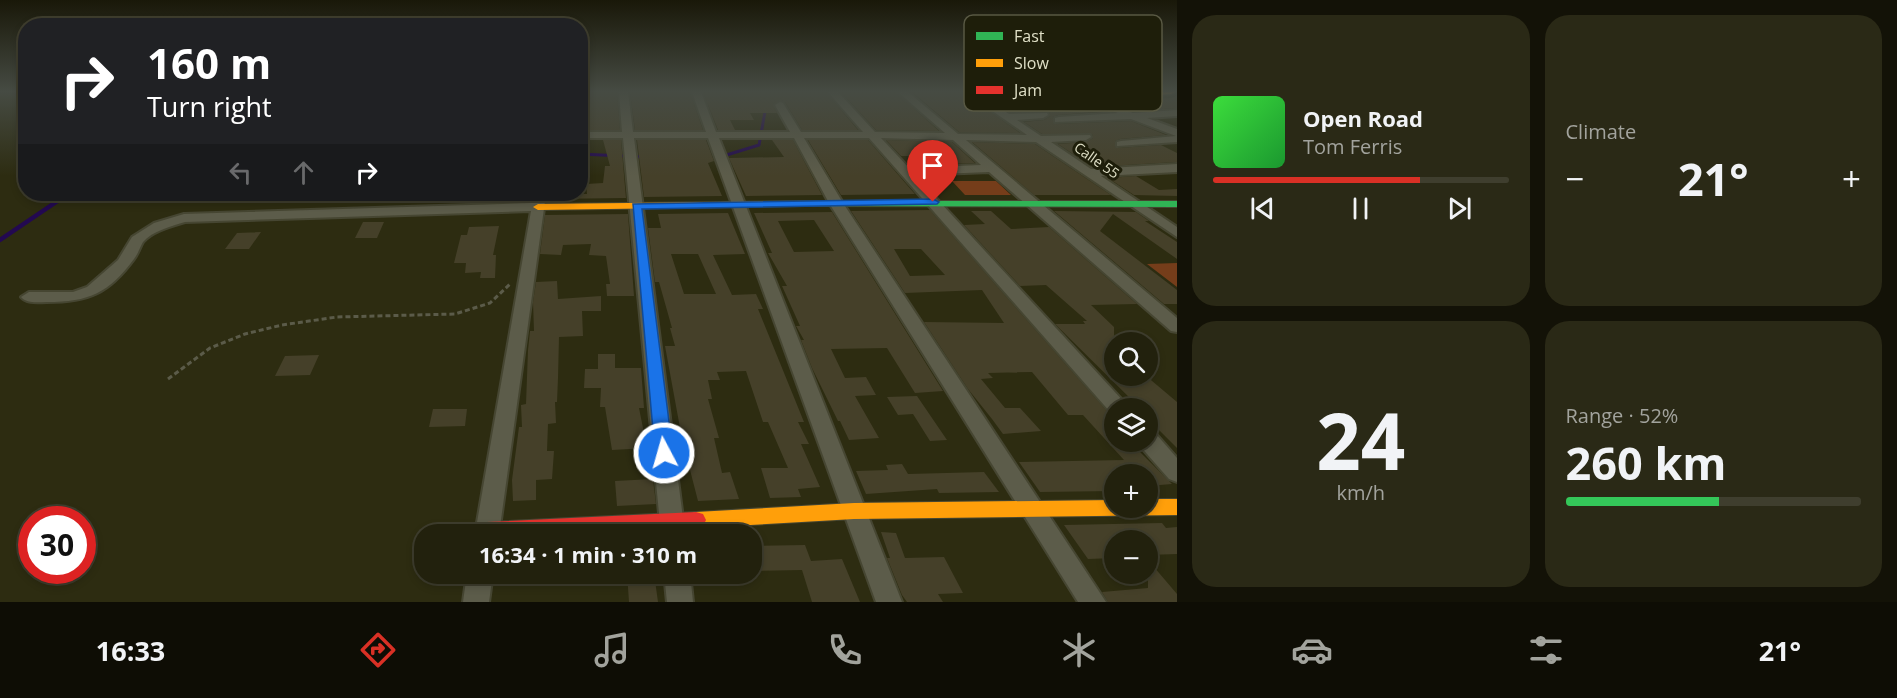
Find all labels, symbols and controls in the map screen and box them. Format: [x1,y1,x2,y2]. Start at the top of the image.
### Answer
legend [964,15,1162,111]
text: Fast [1014,25,1045,47]
text: 160 m [147,34,271,91]
icon: right [48,42,126,120]
text: Slow [1014,52,1049,74]
text: Jam [1012,79,1042,101]
text: Turn right [147,88,272,125]
text: Open Road [1303,103,1423,133]
text: Climate [1566,118,1636,145]
text: Tom Ferris [1303,133,1402,160]
street label: Calle 55 [1071,138,1123,182]
pin [907,140,958,202]
text: 21° [1678,148,1749,209]
icon: arrive [916,149,949,182]
icon: left [224,156,257,189]
icon: ahead [287,156,320,189]
icon: right [350,156,383,189]
text: − [1566,156,1584,201]
text: + [1842,156,1861,201]
icon: previous [1246,192,1279,225]
icon: pause [1344,192,1377,225]
icon: next [1443,192,1476,225]
map controls [1104,332,1158,584]
button: search [1104,332,1158,386]
text: 24 [1316,387,1405,493]
button: layers [1104,398,1158,452]
text: Range · 52% [1566,402,1678,429]
position arrow [632,421,696,485]
text: 260 km [1566,432,1726,493]
button: + [1104,464,1158,518]
text: km/h [1336,479,1385,506]
speed limit sign: 30 [18,506,96,584]
button: − [1104,530,1158,584]
text: 16:34 · 1 min · 310 m [479,539,697,569]
icon: directions [357,629,399,671]
icon: music [591,629,633,671]
icon: phone [824,629,866,671]
icon: climate [1058,629,1100,671]
icon: car [1291,629,1333,671]
icon: filters [1525,629,1567,671]
text: 16:33 [96,632,165,669]
text: 21° [1759,632,1801,669]

